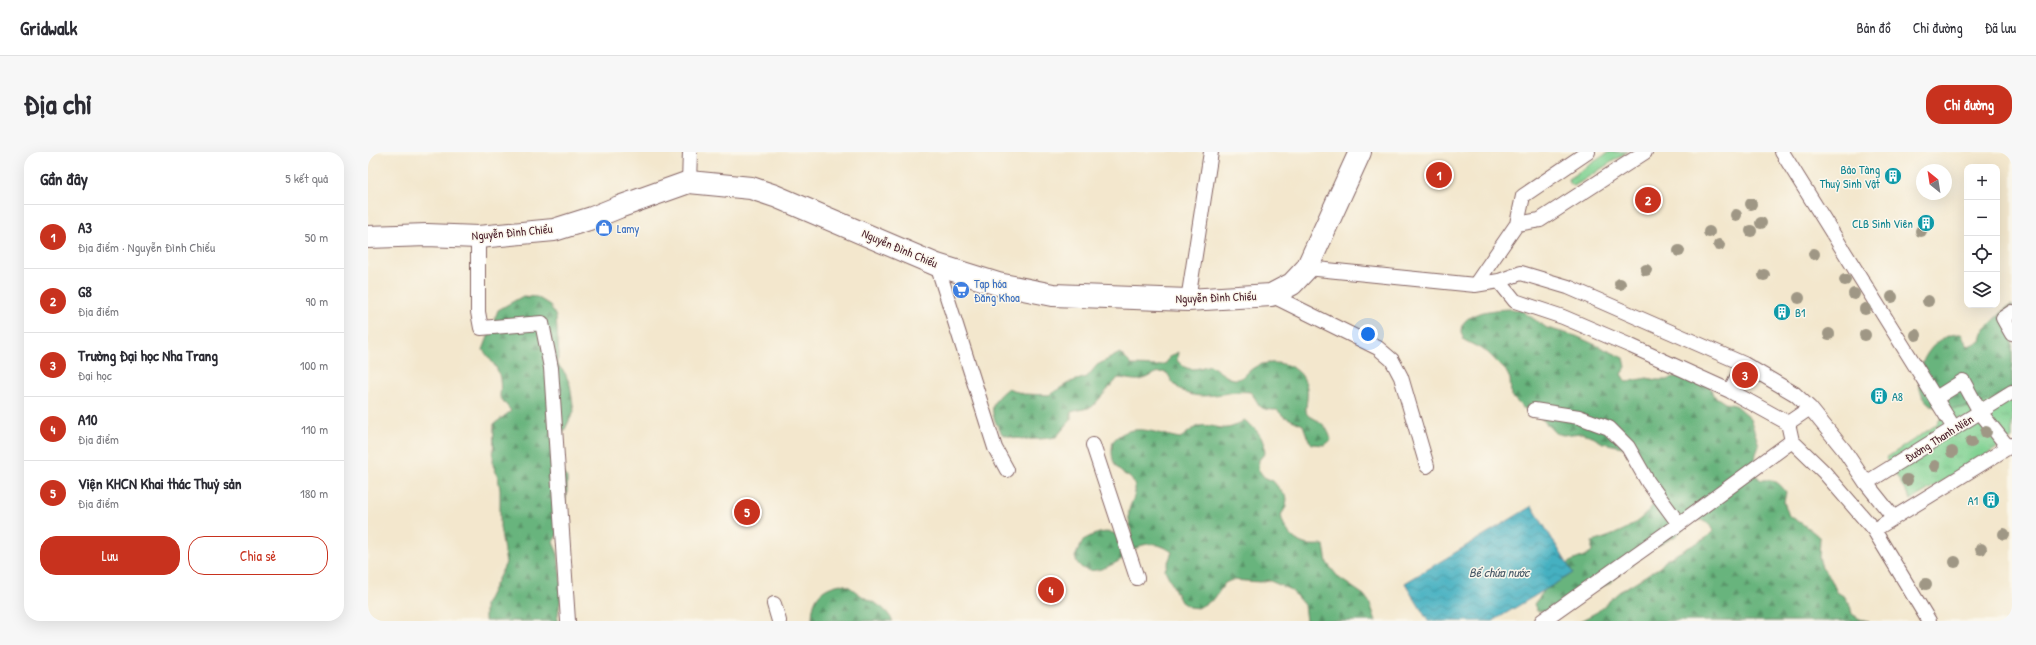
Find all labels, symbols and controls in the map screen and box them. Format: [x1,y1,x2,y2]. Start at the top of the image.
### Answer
text: Gridwalk [20,15,77,41]
text: Bản đồ [1857,18,1891,37]
text: Chỉ đường [1913,18,1963,37]
text: Đã lưu [1985,18,2016,37]
text: Địa chỉ [24,85,92,123]
button: Chỉ đường [1926,85,2012,124]
pin: 1 [1426,160,1452,190]
place label: Bảo Tàng Thuỷ Sinh Vật [1820,161,1881,192]
north arrow [1916,164,1952,200]
map controls [1964,164,2000,308]
button: + [1964,164,2000,200]
building icon: Bảo Tàng Thuỷ Sinh Vật [1883,166,1903,186]
text: Gần đây [40,167,88,190]
text: 5 kết quả [285,169,328,187]
pin: 2 [1635,185,1661,215]
button: − [1964,200,2000,236]
building icon: CLB Sinh Viên [1916,213,1936,233]
place label: CLB Sinh Viên [1852,215,1913,232]
text: A3 [78,217,92,238]
shop icon: Lamy [594,218,614,238]
street label: Nguyễn Đình Chiểu [471,220,553,244]
place label: Lamy [617,220,639,237]
street label: Nguyễn Đình Chiểu [859,224,941,272]
text: 1 [51,228,55,246]
text: 50 m [305,228,328,246]
button: locate [1964,236,2000,272]
text: Địa điểm · Nguyễn Đình Chiểu [78,238,215,256]
button: layers [1964,272,2000,308]
place label: Tạp hóa Đăng Khoa [974,275,1020,306]
supermarket icon: Tạp hóa Đăng Khoa [951,280,971,300]
text: G8 [78,281,92,302]
street label: Nguyễn Đình Chiểu [1175,287,1257,307]
text: 2 [50,292,56,310]
text: 90 m [306,292,328,310]
text: Địa điểm [78,302,119,320]
building icon: B1 [1772,302,1792,322]
place label: B1 [1795,304,1805,321]
your location [1358,324,1378,344]
text: Trường Đại học Nha Trang [78,345,218,366]
text: 3 [50,356,56,374]
text: 100 m [300,356,328,374]
pin: 3 [1732,360,1758,390]
text: Đại học [78,366,112,384]
building icon: A8 [1869,386,1889,406]
place label: A8 [1892,388,1903,405]
text: A10 [78,409,98,430]
street label: Đường Thanh Niên [1902,410,1976,466]
text: 4 [51,420,55,438]
text: 110 m [301,420,328,438]
text: Địa điểm [78,430,119,448]
text: Viện KHCN Khai thác Thuỷ sản [78,473,242,494]
text: 5 [50,484,56,502]
text: 180 m [300,484,328,502]
building icon: A1 [1981,490,2001,510]
place label: A1 [1968,492,1978,509]
text: Địa điểm [78,494,119,512]
pin: 5 [734,497,760,527]
button: Lưu [40,536,180,575]
button: Chia sẻ [188,536,328,575]
water label: Bể chứa nước [1469,563,1531,581]
pin: 4 [1038,575,1064,605]

